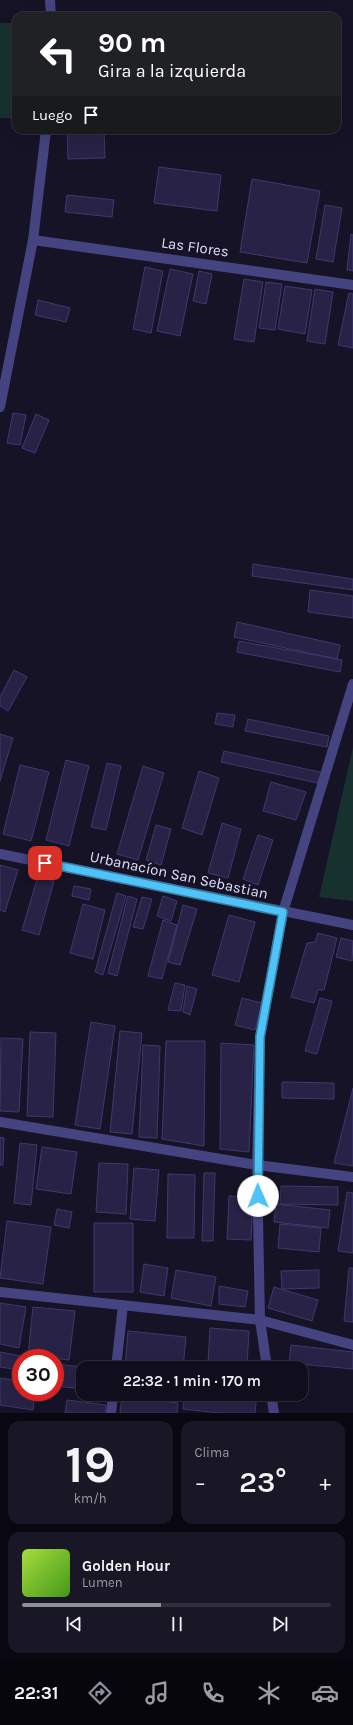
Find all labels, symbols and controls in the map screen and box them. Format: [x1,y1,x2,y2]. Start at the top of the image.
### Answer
text: 90 m [98,26,166,59]
icon: left [32,28,84,80]
text: Gira a la izquierda [98,60,246,82]
icon: arrive [80,104,102,126]
text: Luego [32,106,72,124]
street label: Las Flores [160,233,230,261]
pin [28,846,62,880]
street label: Urbanacíon San Sebastian [88,847,270,903]
icon: arrive [34,852,56,874]
position arrow [237,1175,279,1217]
speed limit sign: 30 [12,1349,64,1401]
text: 22:32 · 1 min · 170 m [123,1372,261,1390]
text: 19 [65,1434,115,1495]
text: Clima [195,1445,229,1460]
text: 23° [239,1464,287,1500]
text: − [195,1470,206,1496]
text: + [319,1470,331,1496]
text: km/h [74,1491,107,1506]
text: Golden Hour [82,1557,170,1575]
text: Lumen [82,1575,123,1590]
icon: previous [63,1613,85,1635]
icon: pause [166,1613,188,1635]
icon: next [269,1613,291,1635]
icon: directions [86,1679,114,1707]
icon: music [143,1679,171,1707]
icon: phone [199,1679,227,1707]
icon: climate [255,1679,283,1707]
icon: car [311,1679,339,1707]
text: 22:31 [14,1682,58,1704]

